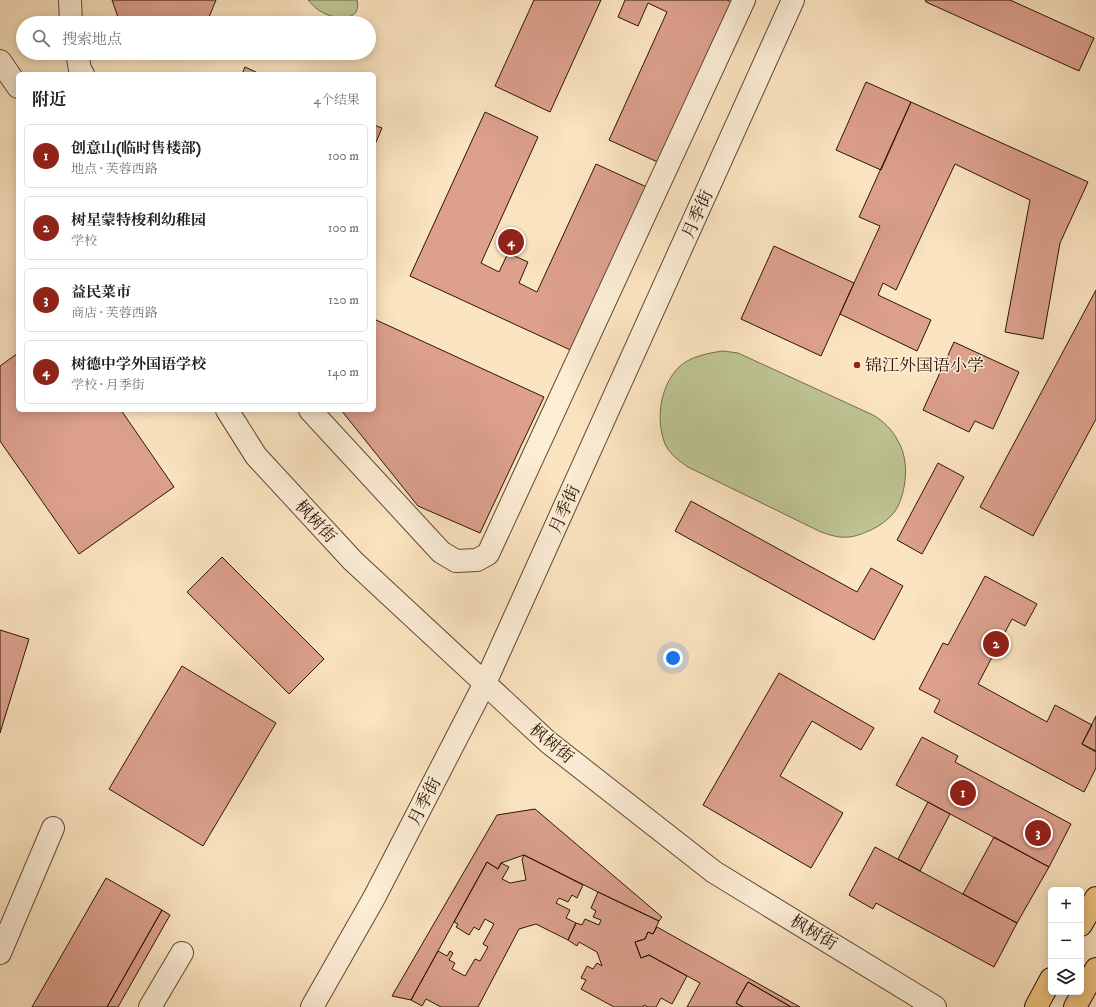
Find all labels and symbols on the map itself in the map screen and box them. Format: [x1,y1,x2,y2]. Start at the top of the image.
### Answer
street label: 月季街 [677,187,718,242]
pin: 4 [498,227,524,257]
place label: 锦江外国语小学 [865,355,984,377]
marker: 锦江外国语小学 [852,360,862,370]
street label: 月季街 [544,482,585,537]
street label: 枫树街 [290,496,341,548]
pin: 2 [983,629,1009,659]
your location [663,648,683,668]
street label: 枫树街 [525,719,578,769]
street label: 月季街 [404,774,446,829]
pin: 1 [950,778,976,808]
pin: 3 [1025,818,1051,848]
street label: 枫树街 [786,910,841,955]

